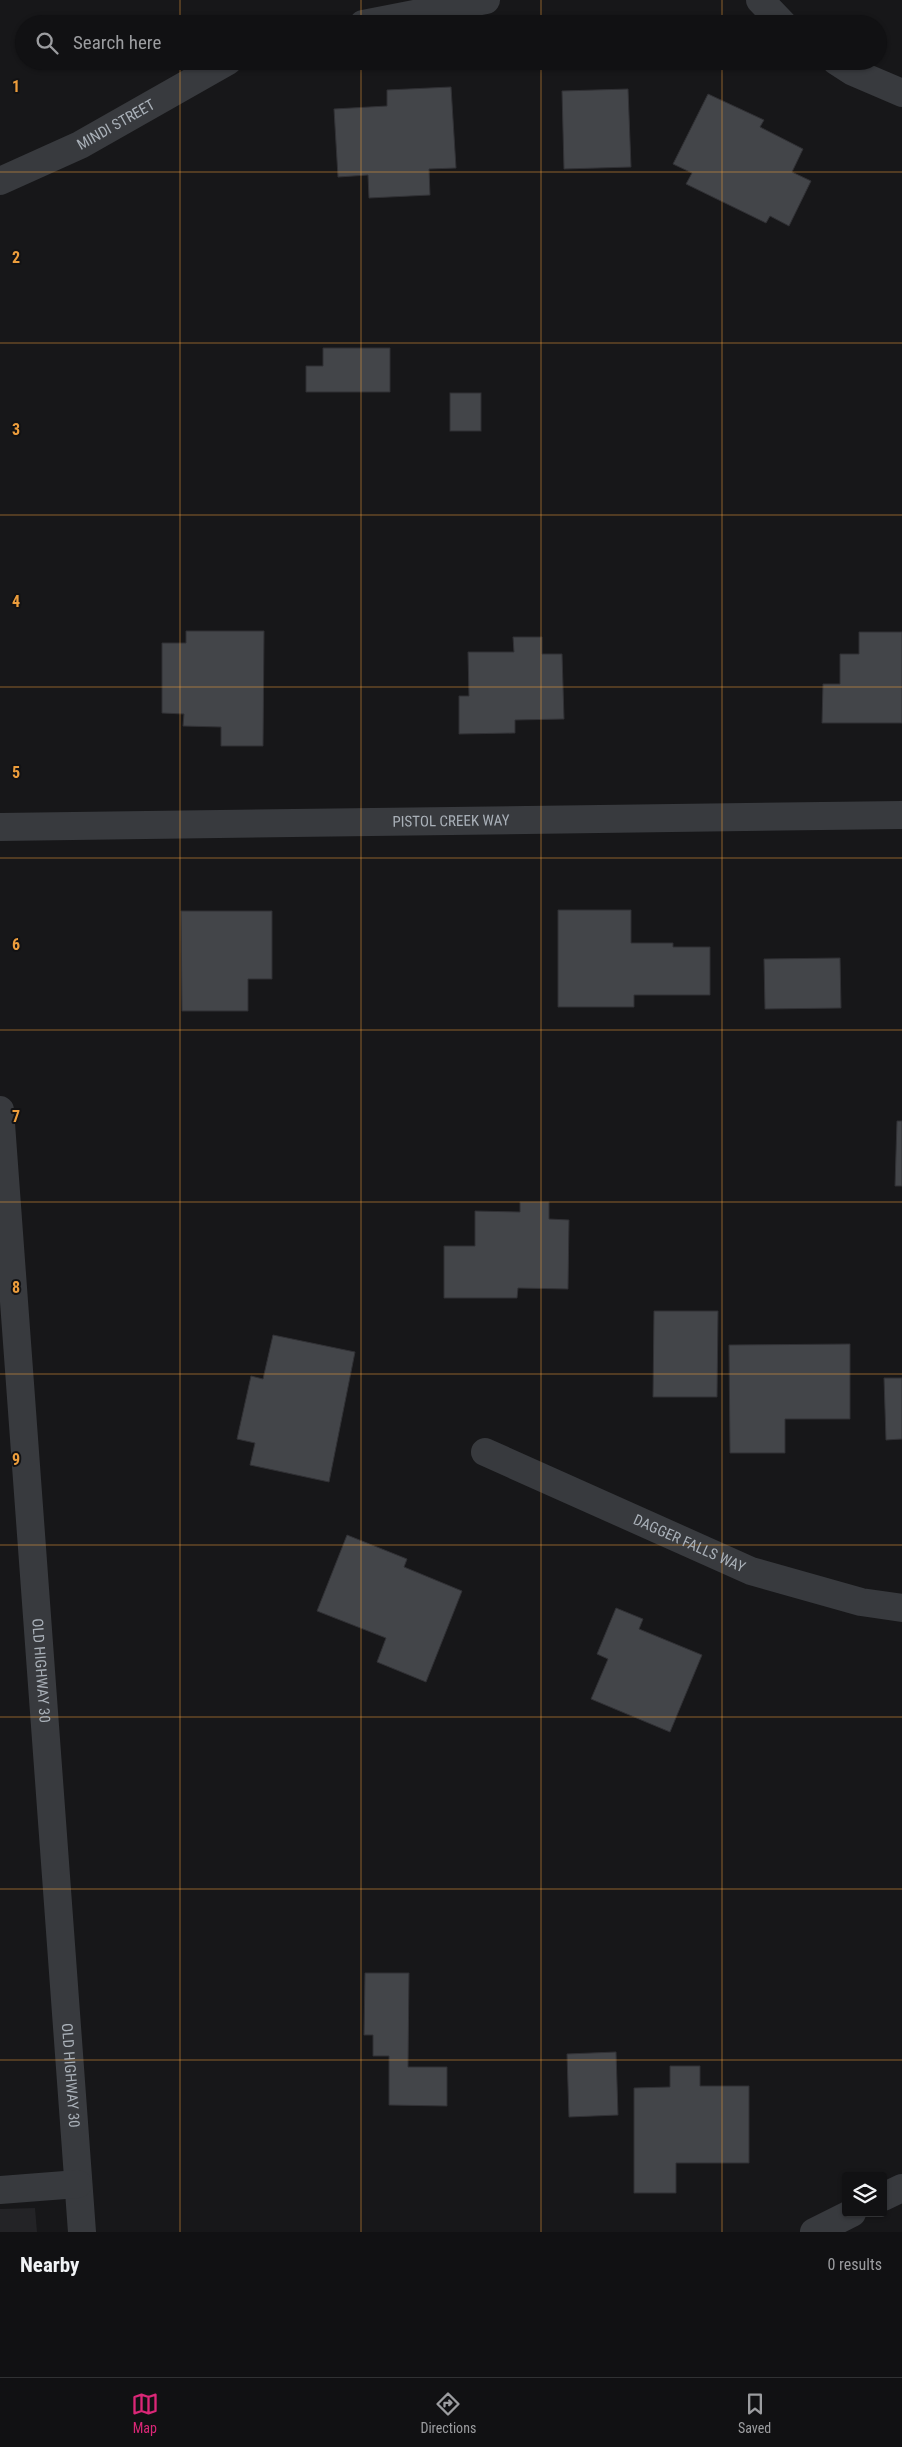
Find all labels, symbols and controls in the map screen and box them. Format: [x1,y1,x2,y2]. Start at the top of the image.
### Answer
search box [15,15,887,70]
icon: search [33,29,61,57]
text: Search here [73,31,161,54]
text: 1 [12,77,20,96]
street label: MINDI STREET [74,95,158,154]
text: 2 [12,248,20,267]
text: 3 [12,420,20,439]
text: 4 [12,592,20,611]
text: 5 [12,763,20,782]
street label: PISTOL CREEK WAY [392,811,510,831]
text: 6 [12,935,20,954]
text: 7 [12,1107,20,1126]
text: 8 [12,1278,20,1297]
text: 9 [12,1450,20,1469]
street label: DAGGER FALLS WAY [631,1511,748,1576]
street label: OLD HIGHWAY 30 [28,1618,54,1723]
street label: OLD HIGHWAY 30 [58,2023,83,2128]
map controls [842,2172,887,2217]
button: layers [842,2172,887,2217]
text: Nearby [20,2253,79,2277]
text: 0 results [827,2255,882,2274]
tab: Map [131,2390,159,2436]
tab: Directions [420,2390,476,2436]
tab: Saved [738,2390,771,2436]

